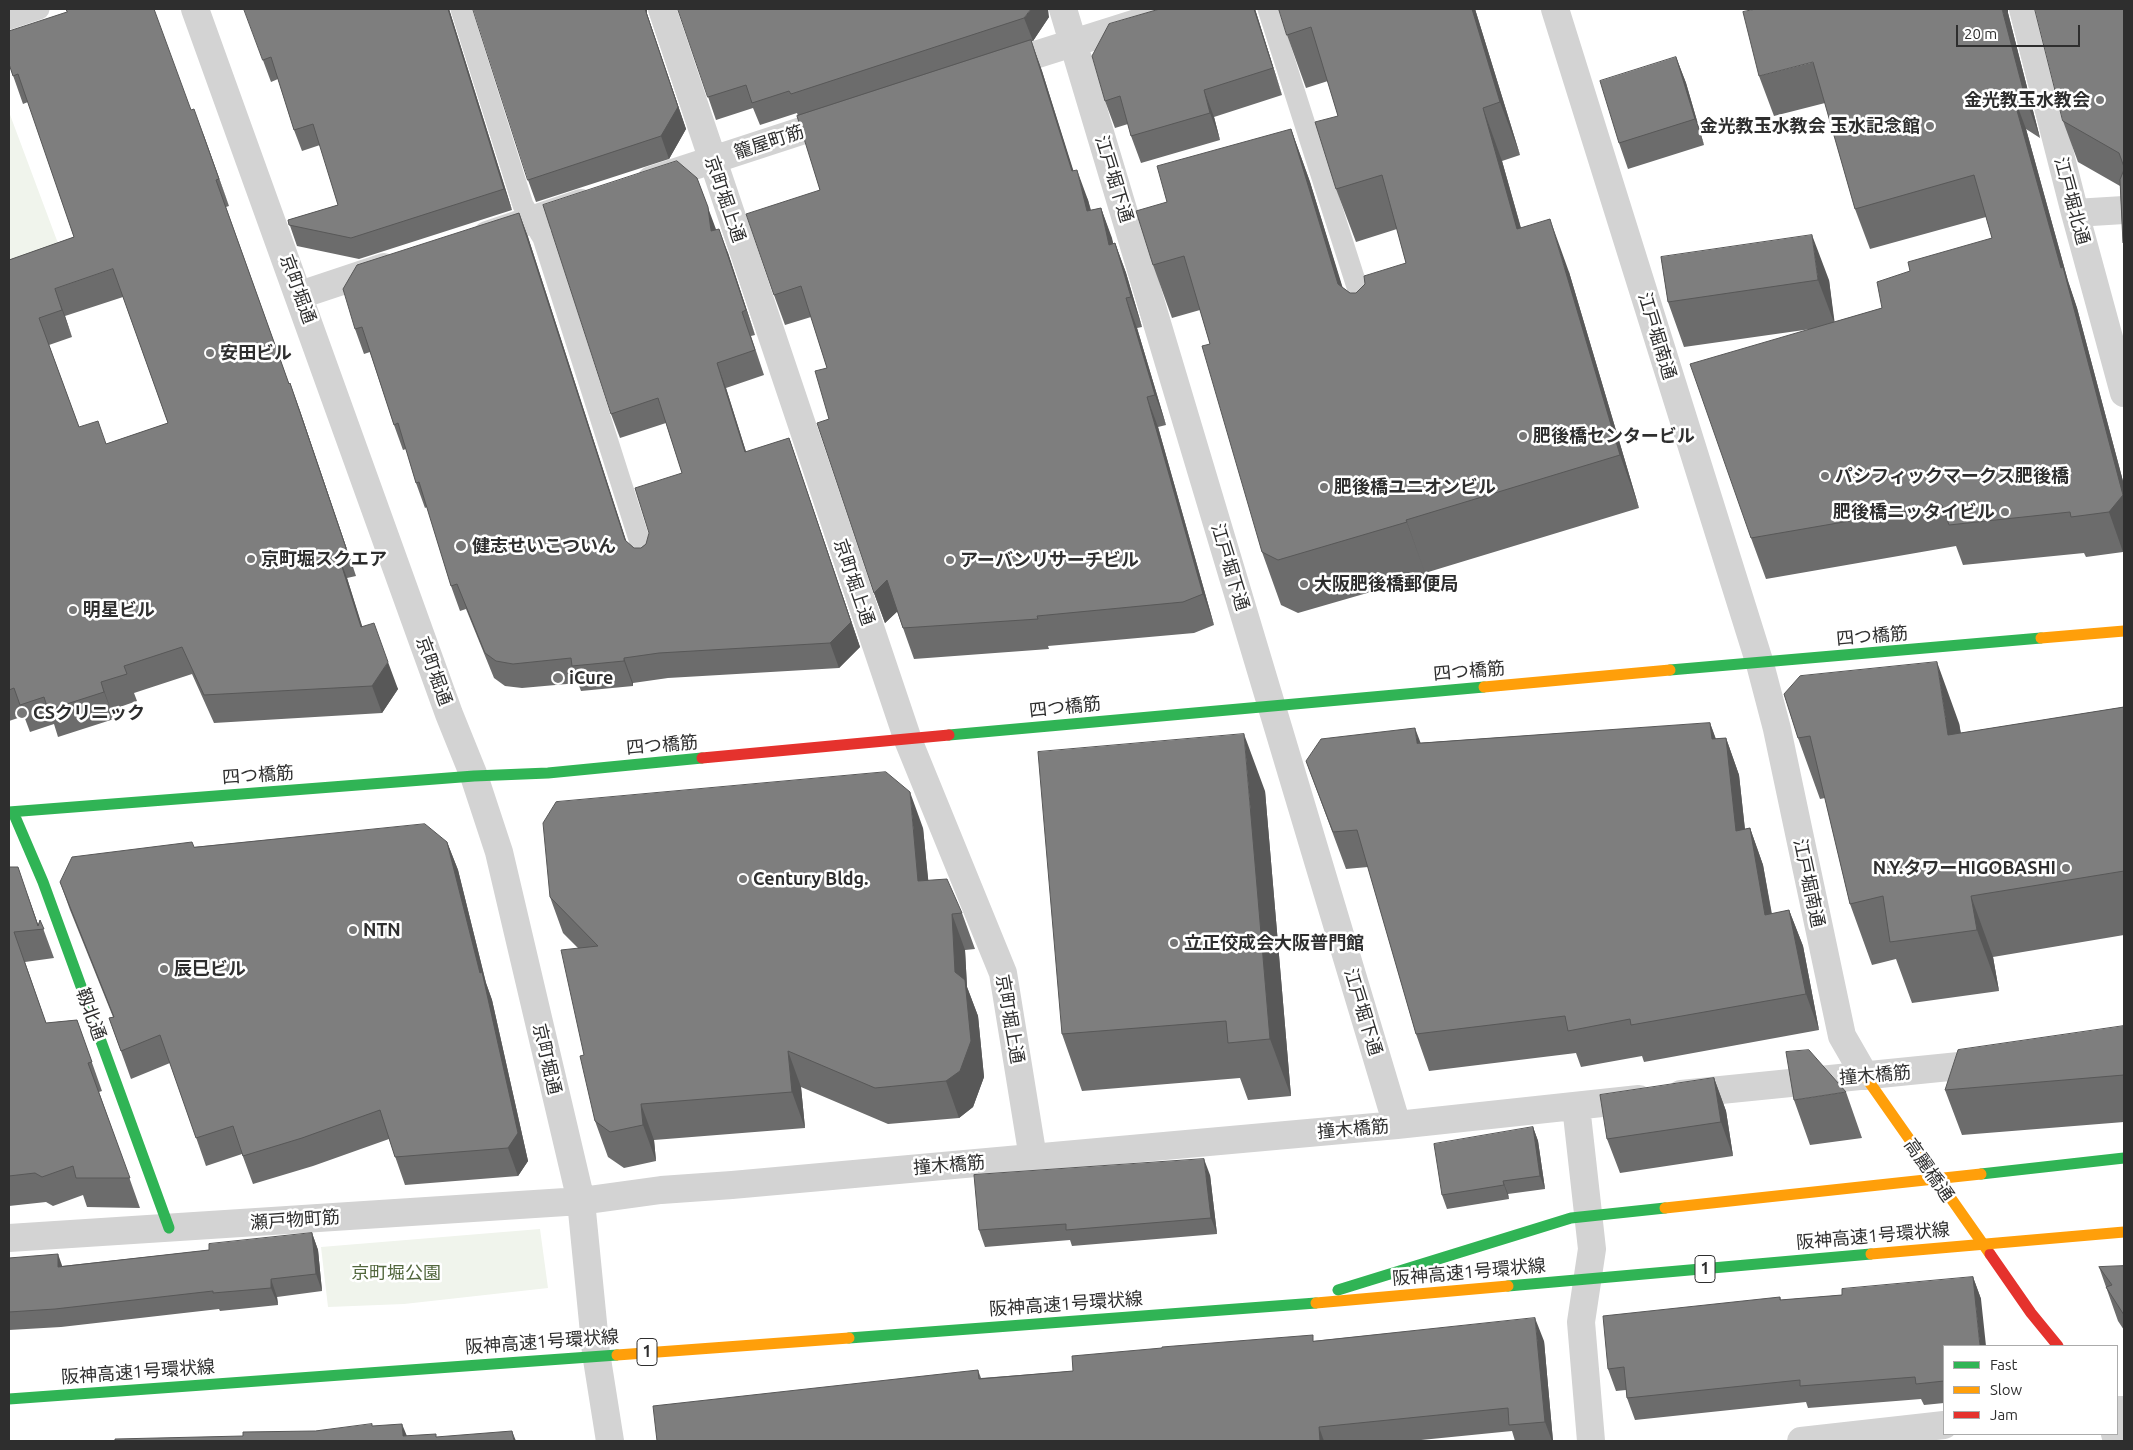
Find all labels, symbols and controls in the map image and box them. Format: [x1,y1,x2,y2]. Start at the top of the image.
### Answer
scale bar [1958,15,2082,47]
text: 20 m [1964,25,1997,42]
place label: 金光教玉水教会 [1964,89,2090,111]
marker: 金光教玉水教会 [2094,94,2106,106]
place label: 金光教玉水教会 玉水記念館 [1700,115,1920,137]
marker: 金光教玉水教会 玉水記念館 [1924,120,1936,132]
street label: 籠屋町筋 [731,121,807,163]
street label: 江戸堀下通 [1091,133,1137,225]
street label: 京町堀上通 [700,153,750,245]
street label: 江戸堀北通 [2050,155,2094,247]
street label: 京町堀通 [276,251,320,327]
street label: 江戸堀南通 [1634,290,1680,382]
place label: 安田ビル [220,342,292,364]
marker: 安田ビル [204,347,216,359]
place label: 肥後橋センタービル [1533,425,1695,447]
marker: 肥後橋センタービル [1517,430,1529,442]
place label: パシフィックマークス肥後橋 [1835,465,2069,487]
marker: パシフィックマークス肥後橋 [1819,470,1831,482]
place label: 肥後橋ユニオンビル [1334,476,1496,498]
marker: 肥後橋ユニオンビル [1318,481,1330,493]
place label: 肥後橋ニッタイビル [1833,501,1995,523]
marker: 肥後橋ニッタイビル [1999,506,2011,518]
street label: 江戸堀下通 [1207,521,1253,613]
place label: 健志せいこついん [472,535,616,557]
street label: 京町堀上通 [829,536,879,628]
marker: 健志せいこついん [454,539,468,553]
place label: 京町堀スクエア [261,548,387,570]
place label: アーバンリサーチビル [960,549,1139,571]
marker: 京町堀スクエア [245,553,257,565]
marker: アーバンリサーチビル [944,554,956,566]
place label: 大阪肥後橋郵便局 [1314,573,1458,595]
marker: 大阪肥後橋郵便局 [1298,578,1310,590]
place label: 明星ビル [83,599,155,621]
marker: 明星ビル [67,604,79,616]
street label: 四つ橋筋 [1835,622,1909,650]
street label: 京町堀通 [412,633,456,709]
street label: 四つ橋筋 [1432,657,1506,685]
place label: iCure [569,667,613,689]
marker: iCure [551,671,565,685]
street label: 四つ橋筋 [1028,692,1102,722]
place label: CSクリニック [33,702,145,724]
marker: CSクリニック [15,706,29,720]
street label: 四つ橋筋 [625,731,699,759]
street label: 四つ橋筋 [221,762,295,788]
street label: 江戸堀南通 [1789,837,1829,929]
place label: N.Y.タワーHIGOBASHI [1873,857,2056,879]
marker: N.Y.タワーHIGOBASHI [2060,862,2072,874]
place label: Century Bldg. [753,868,868,890]
marker: Century Bldg. [737,873,749,885]
place label: NTN [363,919,401,941]
marker: NTN [347,924,359,936]
place label: 立正佼成会大阪普門館 [1184,932,1364,954]
marker: 立正佼成会大阪普門館 [1168,937,1180,949]
place label: 辰巳ビル [174,958,246,980]
marker: 辰巳ビル [158,963,170,975]
street label: 江戸堀下通 [1340,966,1386,1058]
street label: 京町堀上通 [992,973,1028,1065]
street label: 靱北通 [72,985,110,1043]
street label: 京町堀通 [528,1021,566,1097]
street label: 撞木橋筋 [1838,1061,1912,1089]
street label: 撞木橋筋 [1316,1115,1390,1143]
street label: 高麗橋通 [1900,1134,1958,1206]
street label: 撞木橋筋 [912,1151,986,1179]
street label: 瀬戸物町筋 [249,1206,341,1234]
street label: 阪神高速1号環状線 [1795,1219,1951,1253]
street label: 阪神高速1号環状線 [1391,1255,1547,1289]
road number: 1 [1695,1256,1715,1282]
park label: 京町堀公園 [351,1262,441,1284]
street label: 阪神高速1号環状線 [988,1288,1144,1320]
street label: 阪神高速1号環状線 [464,1326,620,1358]
road number: 1 [637,1338,657,1365]
legend [1943,1345,2118,1435]
street label: 阪神高速1号環状線 [60,1356,216,1388]
text: Fast [1990,1356,2017,1373]
text: Slow [1990,1381,2022,1398]
text: Jam [1990,1406,2018,1423]

